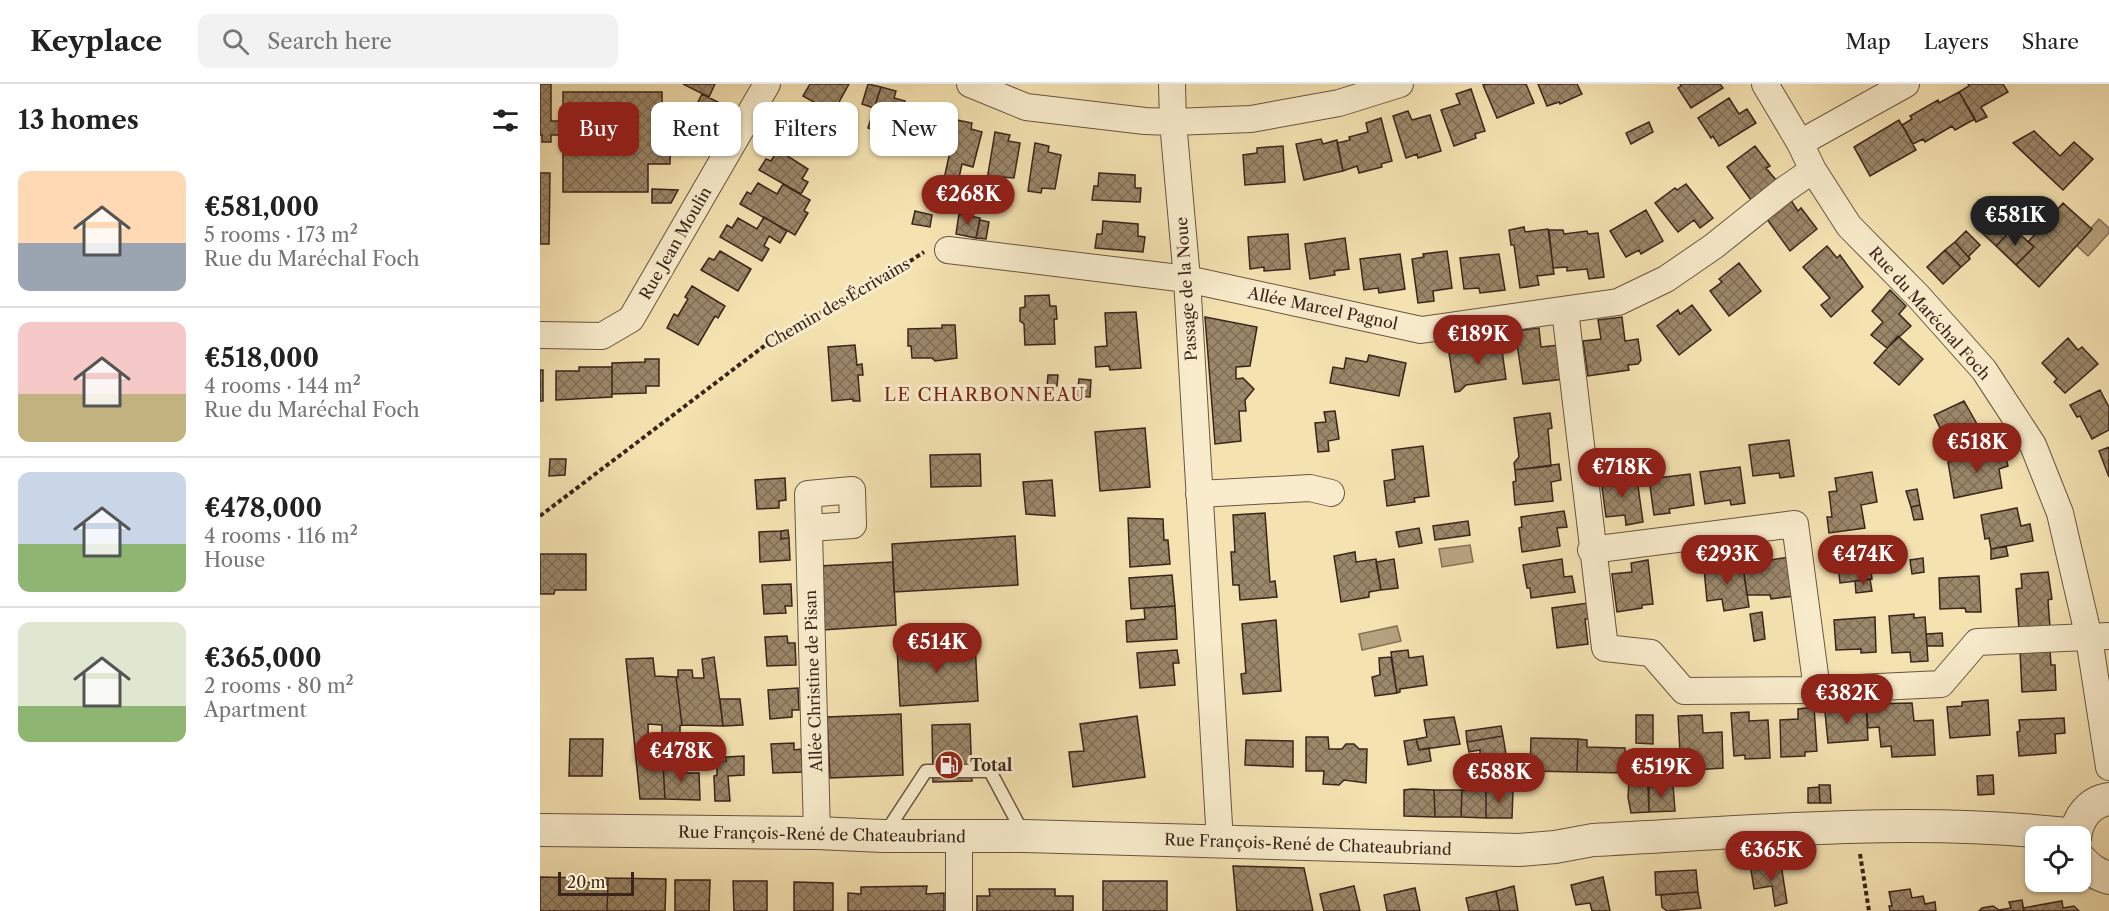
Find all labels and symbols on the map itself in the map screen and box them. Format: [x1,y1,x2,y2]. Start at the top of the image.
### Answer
pin: €268K [926,175,1010,226]
street label: Rue Jean Moulin [635,183,715,303]
pin: €581K [1973,196,2057,247]
street label: Passage de la Noue [1171,216,1201,362]
street label: Rue du Maréchal Foch [1865,242,1995,384]
street label: Chemin des Écrivains [761,253,913,353]
street label: Allée Marcel Pagnol [1245,282,1400,334]
pin: €189K [1436,315,1520,366]
district label: LE CHARBONNEAU [884,384,1086,406]
pin: €518K [1935,423,2019,474]
pin: €718K [1580,448,1664,499]
pin: €293K [1685,535,1769,586]
pin: €474K [1821,535,1905,586]
street label: Allée Christine de Pisan [800,590,826,773]
pin: €514K [895,623,979,674]
pin: €382K [1805,674,1889,725]
pin: €478K [639,732,723,783]
pin: €519K [1619,748,1703,799]
fuel station icon: Total [933,749,965,781]
pin: €588K [1457,753,1541,804]
place label: Total [970,755,1013,775]
street label: Rue François-René de Chateaubriand [678,821,966,847]
street label: Rue François-René de Chateaubriand [1164,829,1452,859]
pin: €365K [1729,831,1813,882]
scale bar [558,869,634,896]

